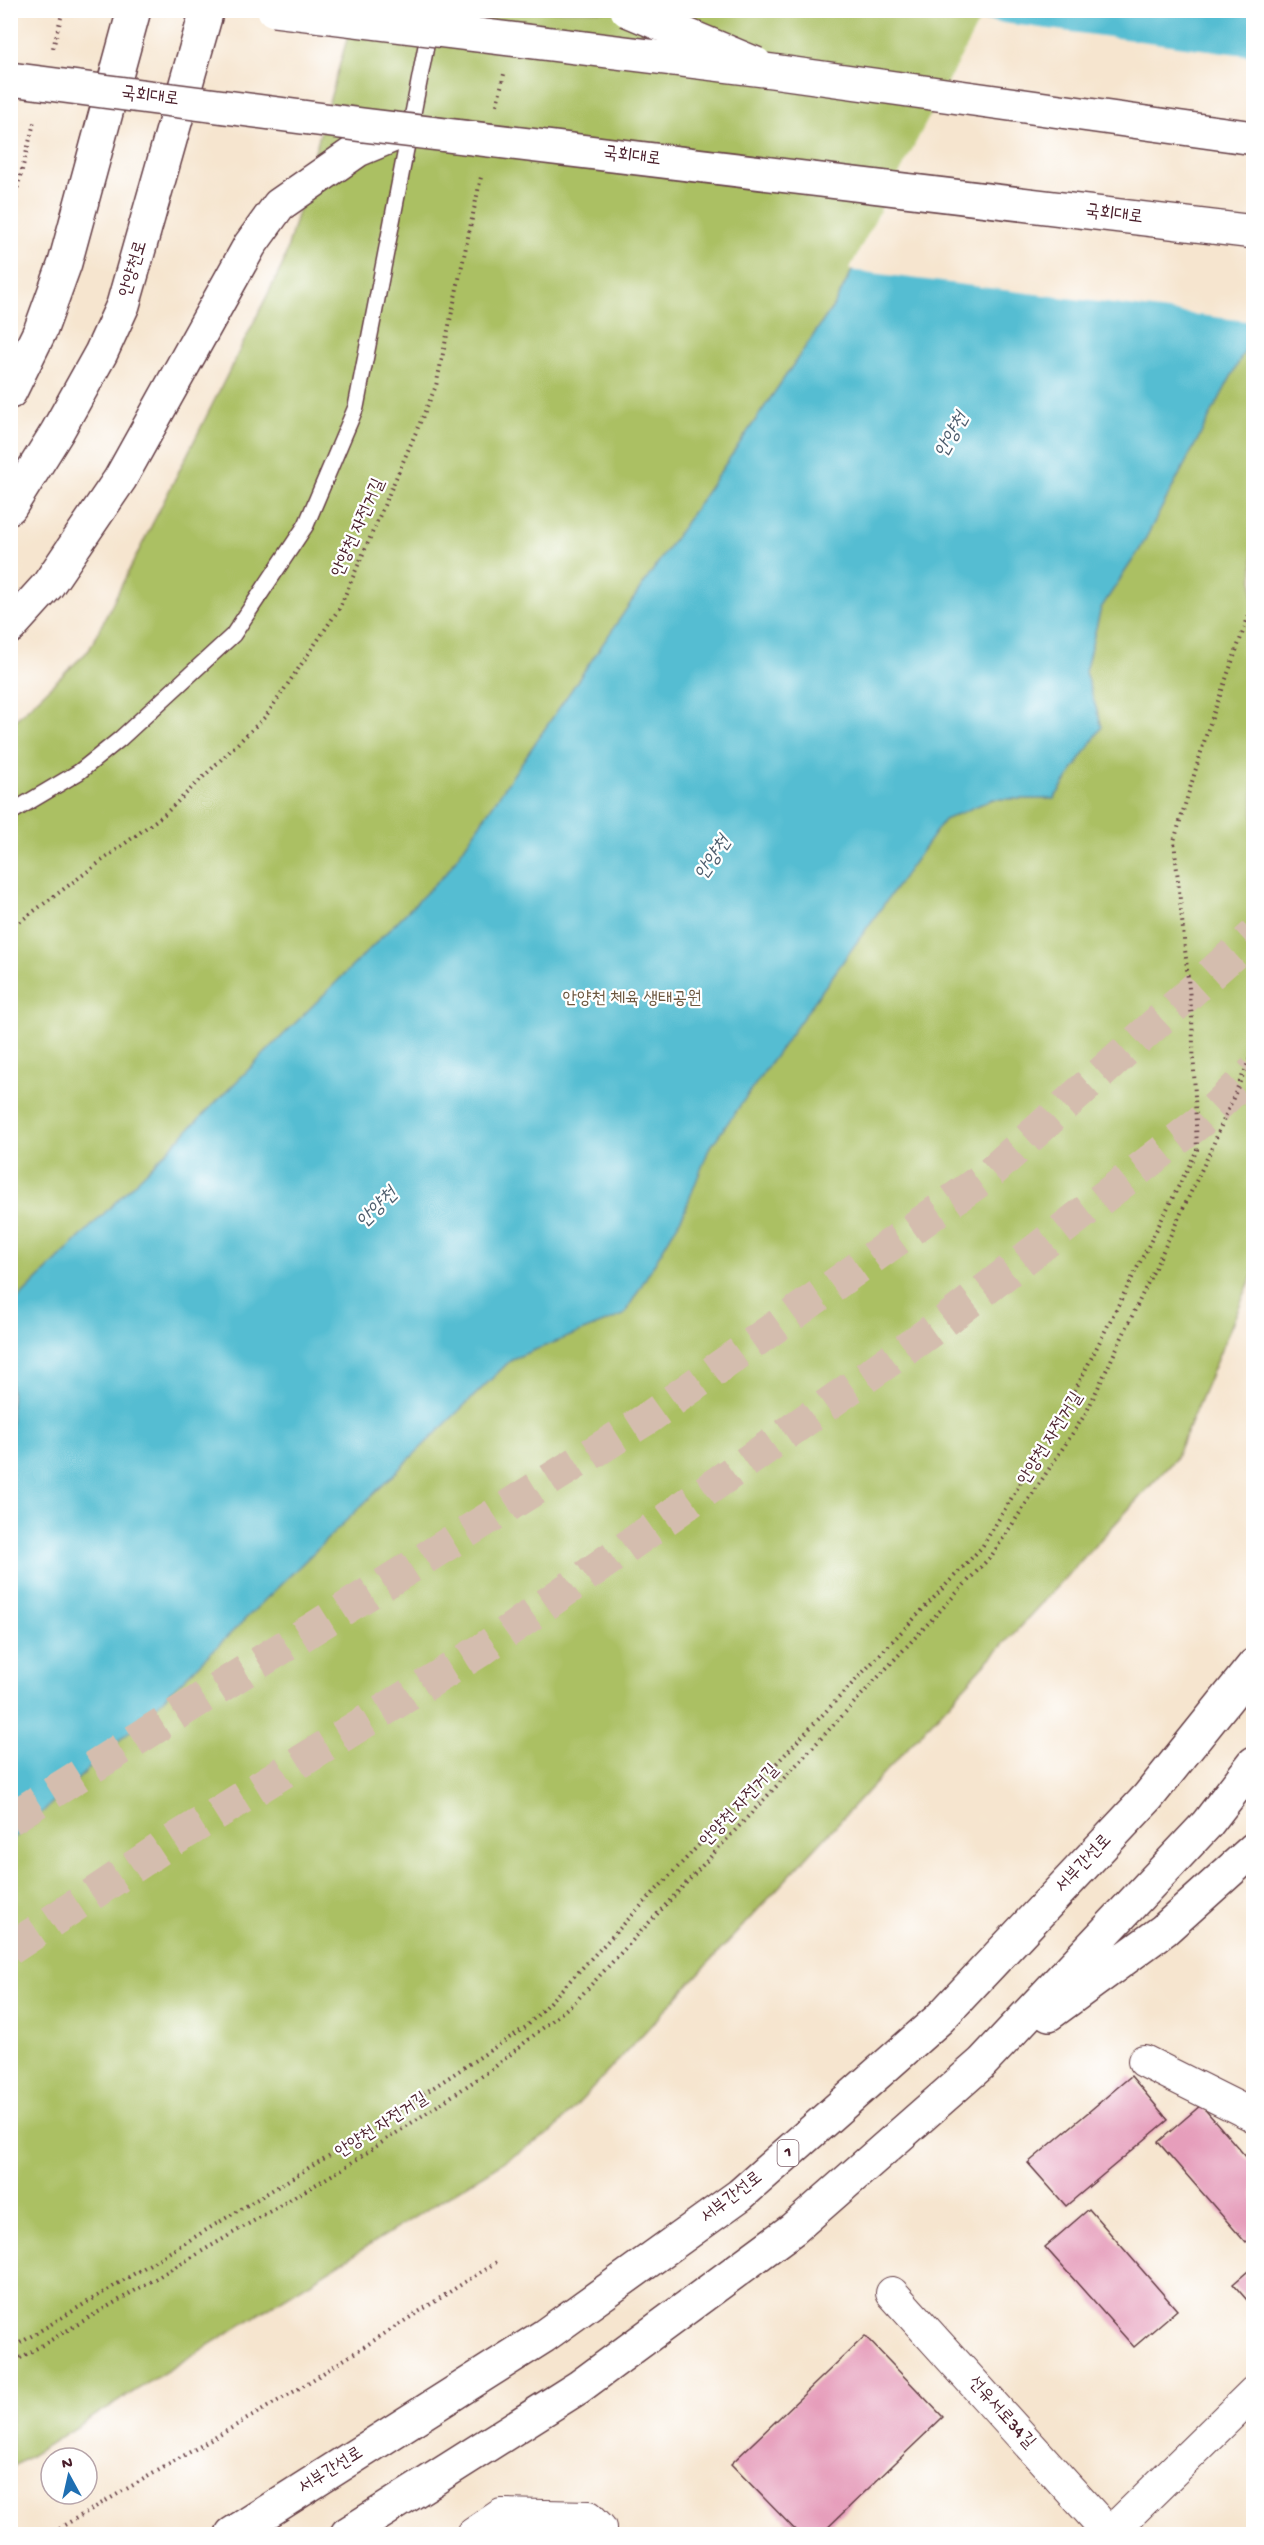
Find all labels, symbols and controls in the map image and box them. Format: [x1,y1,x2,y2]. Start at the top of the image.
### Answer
street label: 국회대로 [120,83,180,111]
street label: 국회대로 [602,143,662,171]
street label: 국회대로 [1084,201,1144,229]
street label: 안양천로 [115,238,153,300]
water label: 안양천 [931,408,976,463]
street label: 안양천 자전거길 [328,475,390,581]
water label: 안양천 [691,831,738,885]
park label: 안양천 체육 생태공원 [563,989,701,1010]
water label: 안양천 [353,1182,405,1234]
street label: 안양천 자전거길 [1014,1388,1088,1489]
street label: 안양천 자전거길 [696,1760,784,1852]
street label: 서부간선로 [1052,1830,1116,1898]
street label: 안양천 자전거길 [332,2088,432,2164]
road number: 1 [778,2140,798,2166]
street label: 서부간선로 [697,2167,767,2229]
street label: 선유서로34길 [963,2372,1039,2454]
street label: 서부간선로 [295,2443,367,2499]
north arrow [39,2446,99,2506]
text: N [61,2454,74,2475]

